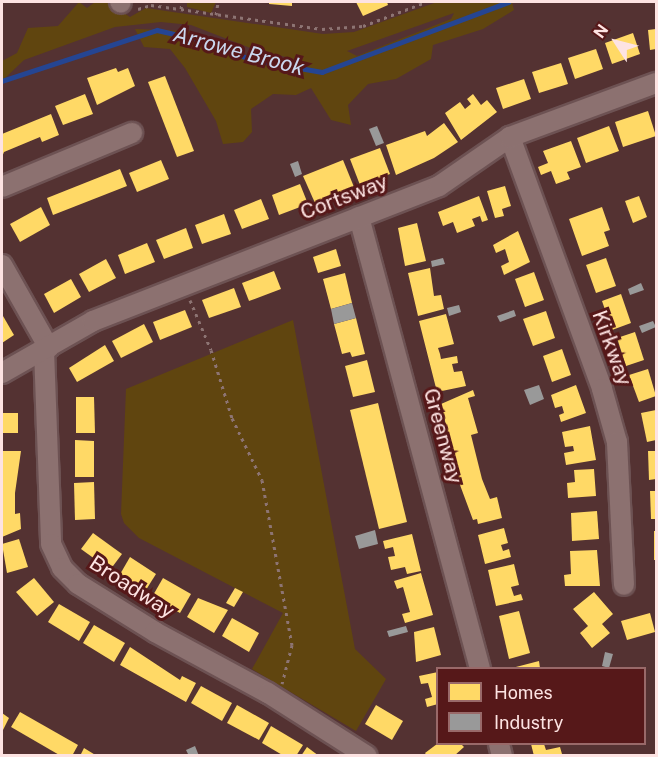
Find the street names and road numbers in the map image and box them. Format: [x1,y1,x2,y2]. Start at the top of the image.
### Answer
street label: Cortsway [297,169,391,225]
street label: Kirkway [587,307,637,389]
street label: Greenway [418,386,468,486]
street label: Broadway [85,550,179,624]

